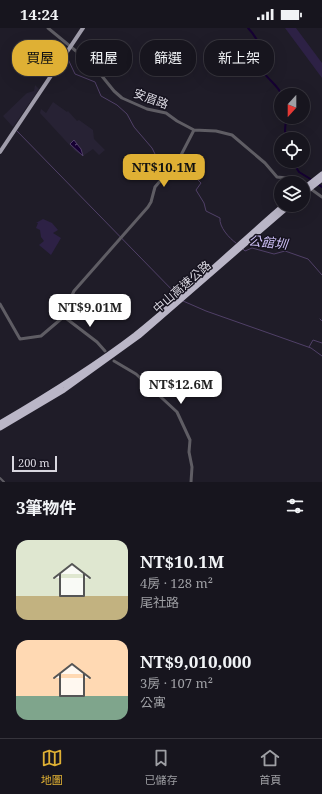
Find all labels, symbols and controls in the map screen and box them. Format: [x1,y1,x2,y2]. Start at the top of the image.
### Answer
text: 14:24 [20,4,58,24]
chip: 買屋 [12,40,68,76]
chip: 租屋 [76,40,132,76]
chip: 篩選 [140,40,196,76]
chip: 新上架 [204,40,274,76]
street label: 安眉路 [131,84,171,113]
north arrow [274,88,310,124]
map controls [274,88,310,212]
button: locate [274,132,310,168]
pin: NT$10.1M [123,154,205,188]
text: NT$10.1M [132,158,196,176]
button: layers [274,176,310,212]
water label: 公館圳 [248,231,290,253]
street label: 中山高速公路 [149,257,214,317]
pin: NT$9.01M [49,294,131,328]
text: NT$9.01M [58,298,122,316]
pin: NT$12.6M [140,371,222,405]
text: NT$12.6M [149,375,213,393]
scale bar [12,454,57,473]
text: 200 m [18,455,50,470]
icon: filters [284,495,306,517]
text: 3筆物件 [16,496,77,519]
text: NT$10.1M [140,550,224,573]
icon: home [48,556,96,604]
text: 4房 · 128 m² [140,574,213,592]
text: 尾社路 [140,593,179,611]
text: NT$9,010,000 [140,650,251,673]
icon: home [48,656,96,704]
text: 3房 · 107 m² [140,674,213,692]
text: 公寓 [140,693,166,711]
tab: 地圖 [41,747,63,787]
tab: 已儲存 [144,747,177,787]
tab: 首頁 [259,747,281,787]

